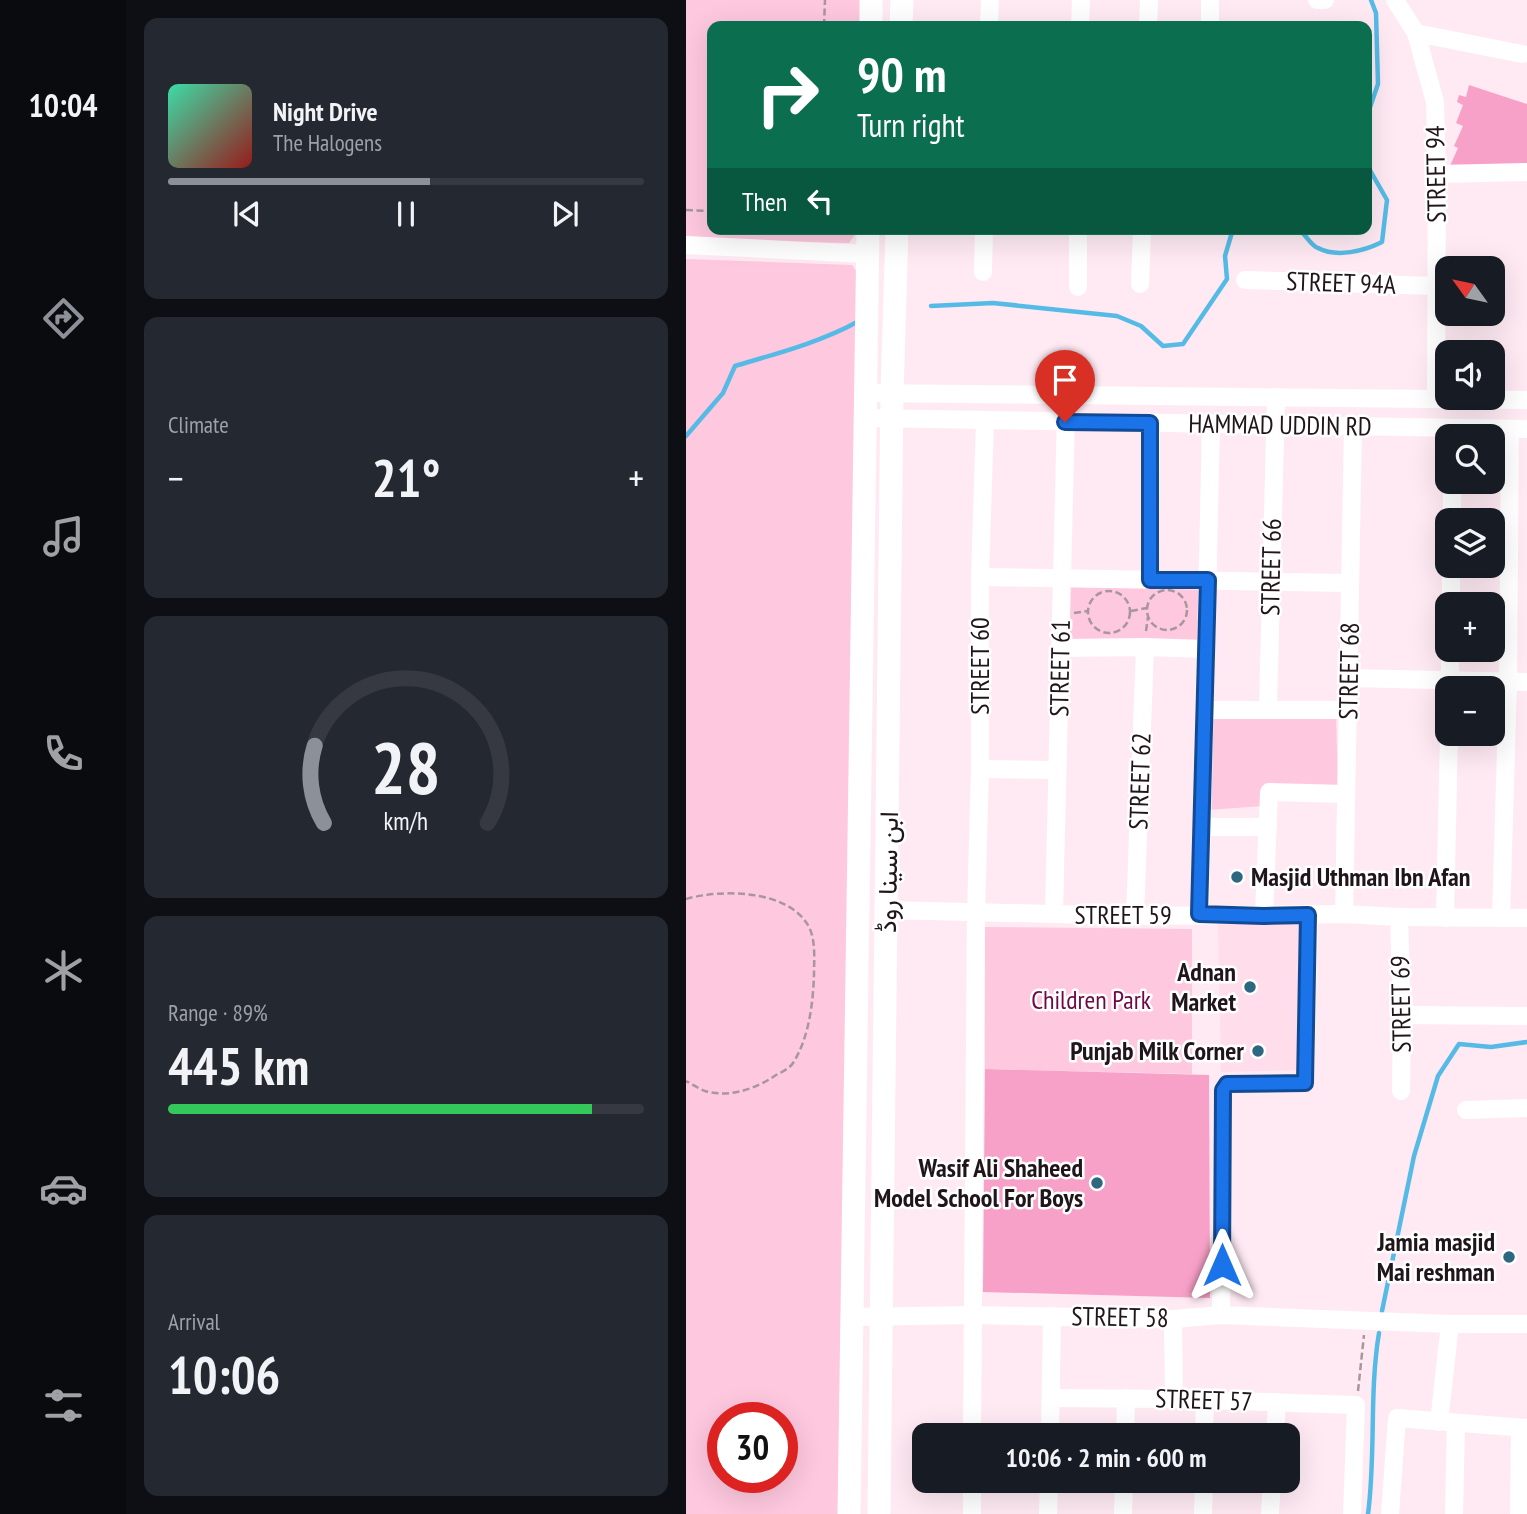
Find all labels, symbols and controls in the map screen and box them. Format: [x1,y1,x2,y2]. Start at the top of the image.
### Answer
text: 90 m [857,42,946,106]
icon: right [742,49,833,140]
text: 10:04 [28,84,98,126]
text: Night Drive [273,95,378,128]
text: Turn right [857,104,965,146]
street label: STREET 94 [1418,125,1453,223]
text: The Halogens [273,128,382,157]
icon: left [801,182,839,220]
text: Then [742,185,787,218]
icon: previous [228,195,266,233]
icon: pause [387,195,425,233]
icon: next [546,195,584,233]
north arrow [1435,256,1505,326]
map controls [1435,256,1505,746]
street label: STREET 94A [1286,264,1397,301]
icon: directions [39,294,88,343]
button: sound [1435,340,1505,410]
pin [1035,350,1095,422]
icon: arrive [1046,361,1084,399]
street label: HAMMAD UDDIN RD [1188,406,1372,443]
text: Climate [168,410,229,439]
button: search [1435,424,1505,494]
text: 21° [372,444,440,511]
text: − [168,453,184,502]
text: + [628,453,644,502]
button: layers [1435,508,1505,578]
icon: music [39,512,88,561]
street label: STREET 66 [1253,518,1288,616]
button: + [1435,592,1505,662]
street label: STREET 60 [963,617,996,715]
street label: STREET 61 [1042,619,1077,717]
street label: STREET 68 [1331,622,1366,720]
button: − [1435,676,1505,746]
text: 28 [371,719,441,813]
icon: phone [39,729,88,778]
street label: STREET 62 [1121,732,1158,830]
text: km/h [384,805,428,837]
street label: ابن سینا روڈ [870,811,905,933]
place label: Masjid Uthman Ibn Afan [1251,860,1471,893]
marker: Masjid Uthman Ibn Afan [1229,869,1245,885]
street label: STREET 59 [1074,898,1172,931]
icon: climate [39,946,88,995]
place label: Adnan Market [1171,955,1236,1018]
street label: STREET 69 [1383,955,1418,1053]
marker: Adnan Market [1242,979,1258,995]
park label: Children Park [1031,983,1151,1016]
text: Range · 89% [168,998,268,1027]
text: 445 km [168,1032,309,1099]
place label: Punjab Milk Corner [1070,1034,1244,1067]
marker: Punjab Milk Corner [1250,1043,1266,1059]
place label: Wasif Ali Shaheed Model School For Boys [874,1151,1083,1214]
icon: car [39,1164,88,1213]
marker: Wasif Ali Shaheed Model School For Boys [1089,1175,1105,1191]
place label: Jamia masjid Mai reshman [1376,1225,1495,1288]
position arrow [1185,1228,1259,1302]
marker: Jamia masjid Mai reshman [1501,1249,1517,1265]
street label: STREET 58 [1071,1299,1169,1334]
text: Arrival [168,1307,220,1336]
text: 10:06 [168,1341,280,1408]
icon: filters [39,1381,88,1430]
street label: STREET 57 [1155,1381,1253,1418]
speed limit sign: 30 [707,1402,798,1493]
text: 10:06 · 2 min · 600 m [1006,1441,1206,1474]

